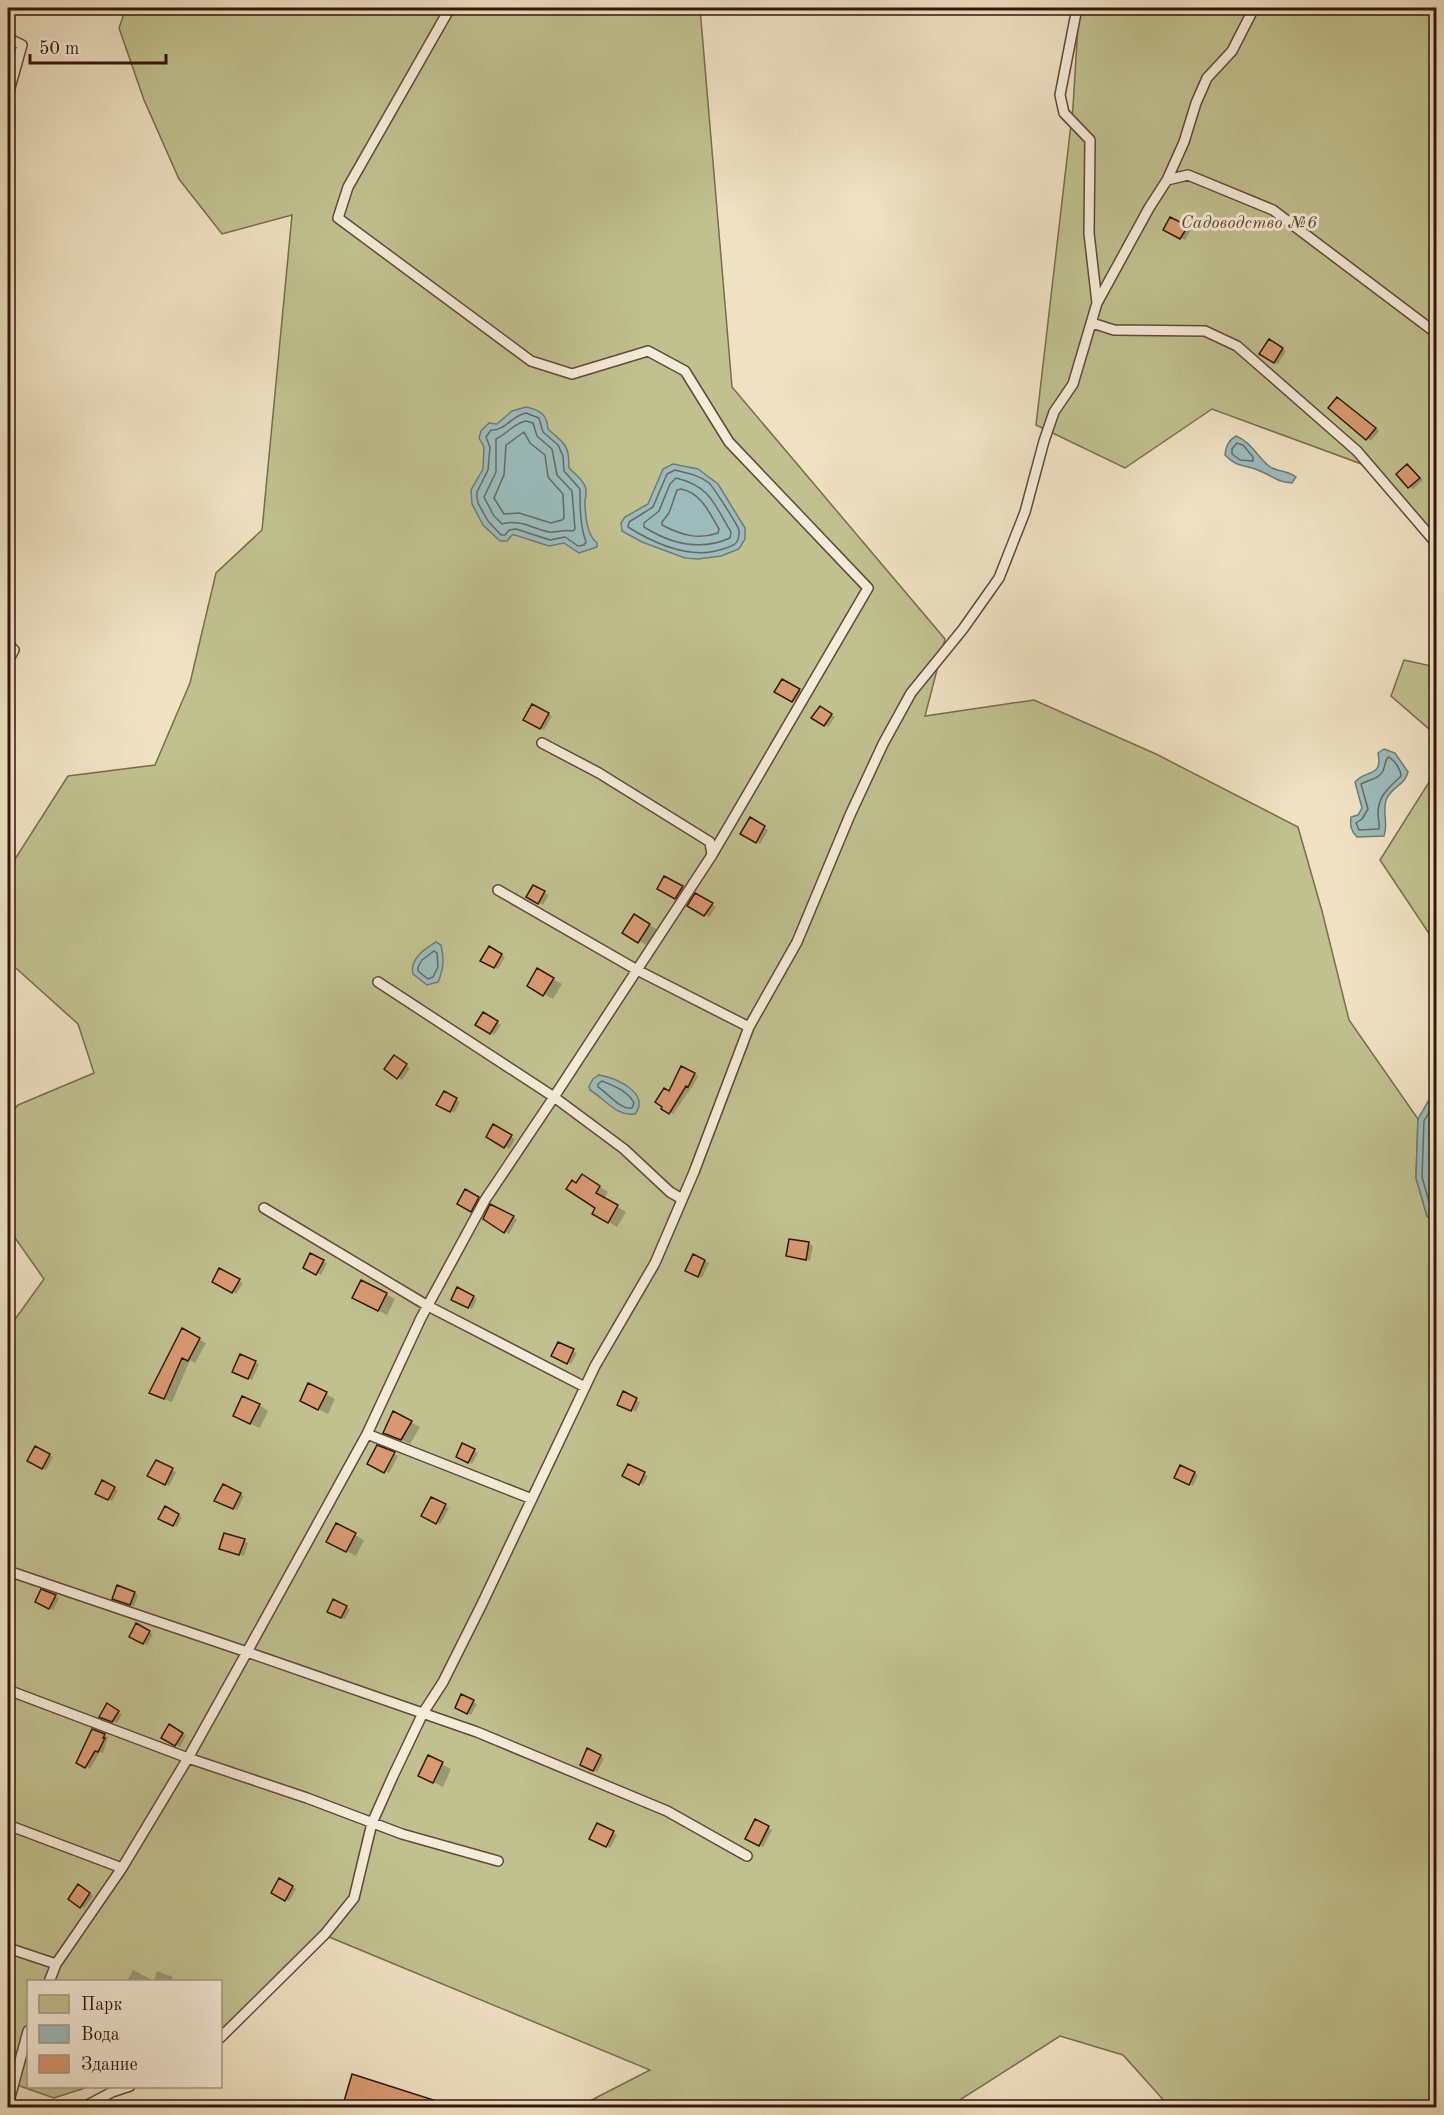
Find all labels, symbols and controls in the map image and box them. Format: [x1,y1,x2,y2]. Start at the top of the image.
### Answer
scale bar [30,27,166,65]
text: 50 m [39,40,79,58]
park label: Садоводство №6 [1181,214,1317,232]
legend [27,1980,222,2088]
text: Парк [81,1996,122,2014]
text: Вода [81,2026,120,2044]
text: Здание [81,2056,138,2074]

